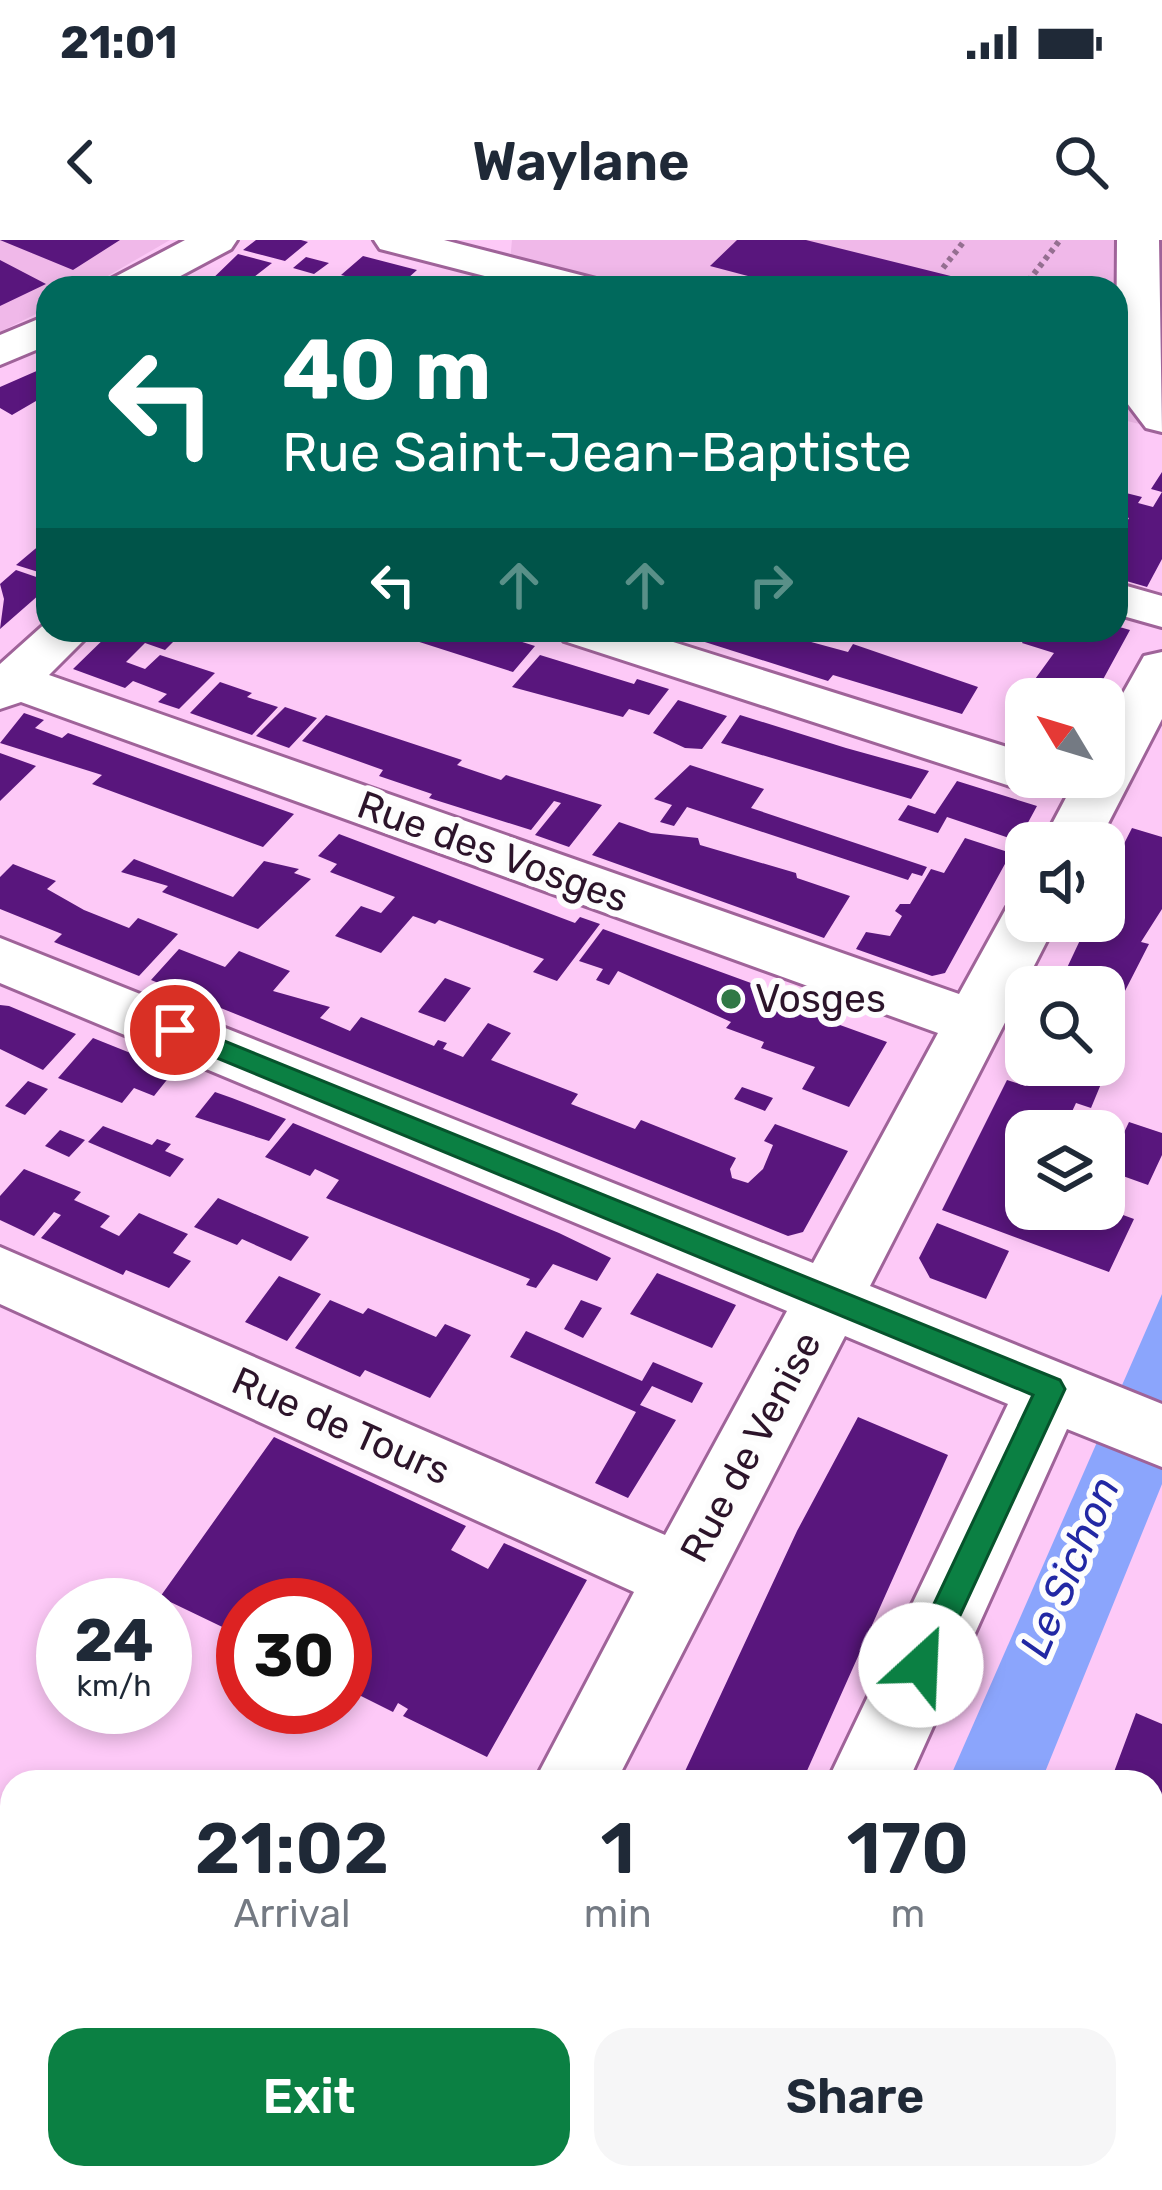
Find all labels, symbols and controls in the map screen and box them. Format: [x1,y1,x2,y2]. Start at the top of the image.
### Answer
text: 21:01 [60,16,178,69]
icon: back [48,129,114,195]
icon: search [1048,129,1114,195]
text: Waylane [472,130,690,194]
text: 40 m [282,320,491,420]
icon: left [84,324,240,480]
text: Rue Saint-Jean-Baptiste [282,421,912,485]
icon: left [360,552,426,618]
icon: ahead [486,552,552,618]
icon: ahead [612,552,678,618]
icon: right [738,552,804,618]
north arrow [1005,678,1125,798]
map controls [1005,678,1125,1230]
street label: Rue des Vosges [351,782,635,922]
button: sound [1005,822,1125,942]
button: search [1005,966,1125,1086]
place label: Vosges [755,976,886,1022]
pin [124,979,226,1081]
marker: Vosges [718,986,744,1012]
icon: arrive [142,997,208,1063]
button: layers [1005,1110,1125,1230]
street label: Rue de Venise [671,1324,831,1570]
street label: Rue de Tours [225,1358,457,1494]
water label: Le Sichon [1010,1469,1130,1665]
speed limit sign: 30 [216,1578,372,1734]
position arrow [858,1602,984,1728]
text: 24 [74,1605,154,1676]
text: km/h [77,1668,151,1704]
text: 21:02 [195,1806,389,1891]
text: 1 [600,1806,635,1891]
text: 170 [846,1806,969,1891]
text: Arrival [233,1891,350,1937]
text: min [584,1891,652,1937]
text: m [890,1891,925,1937]
button: Exit [48,2028,570,2166]
button: Share [594,2028,1116,2166]

